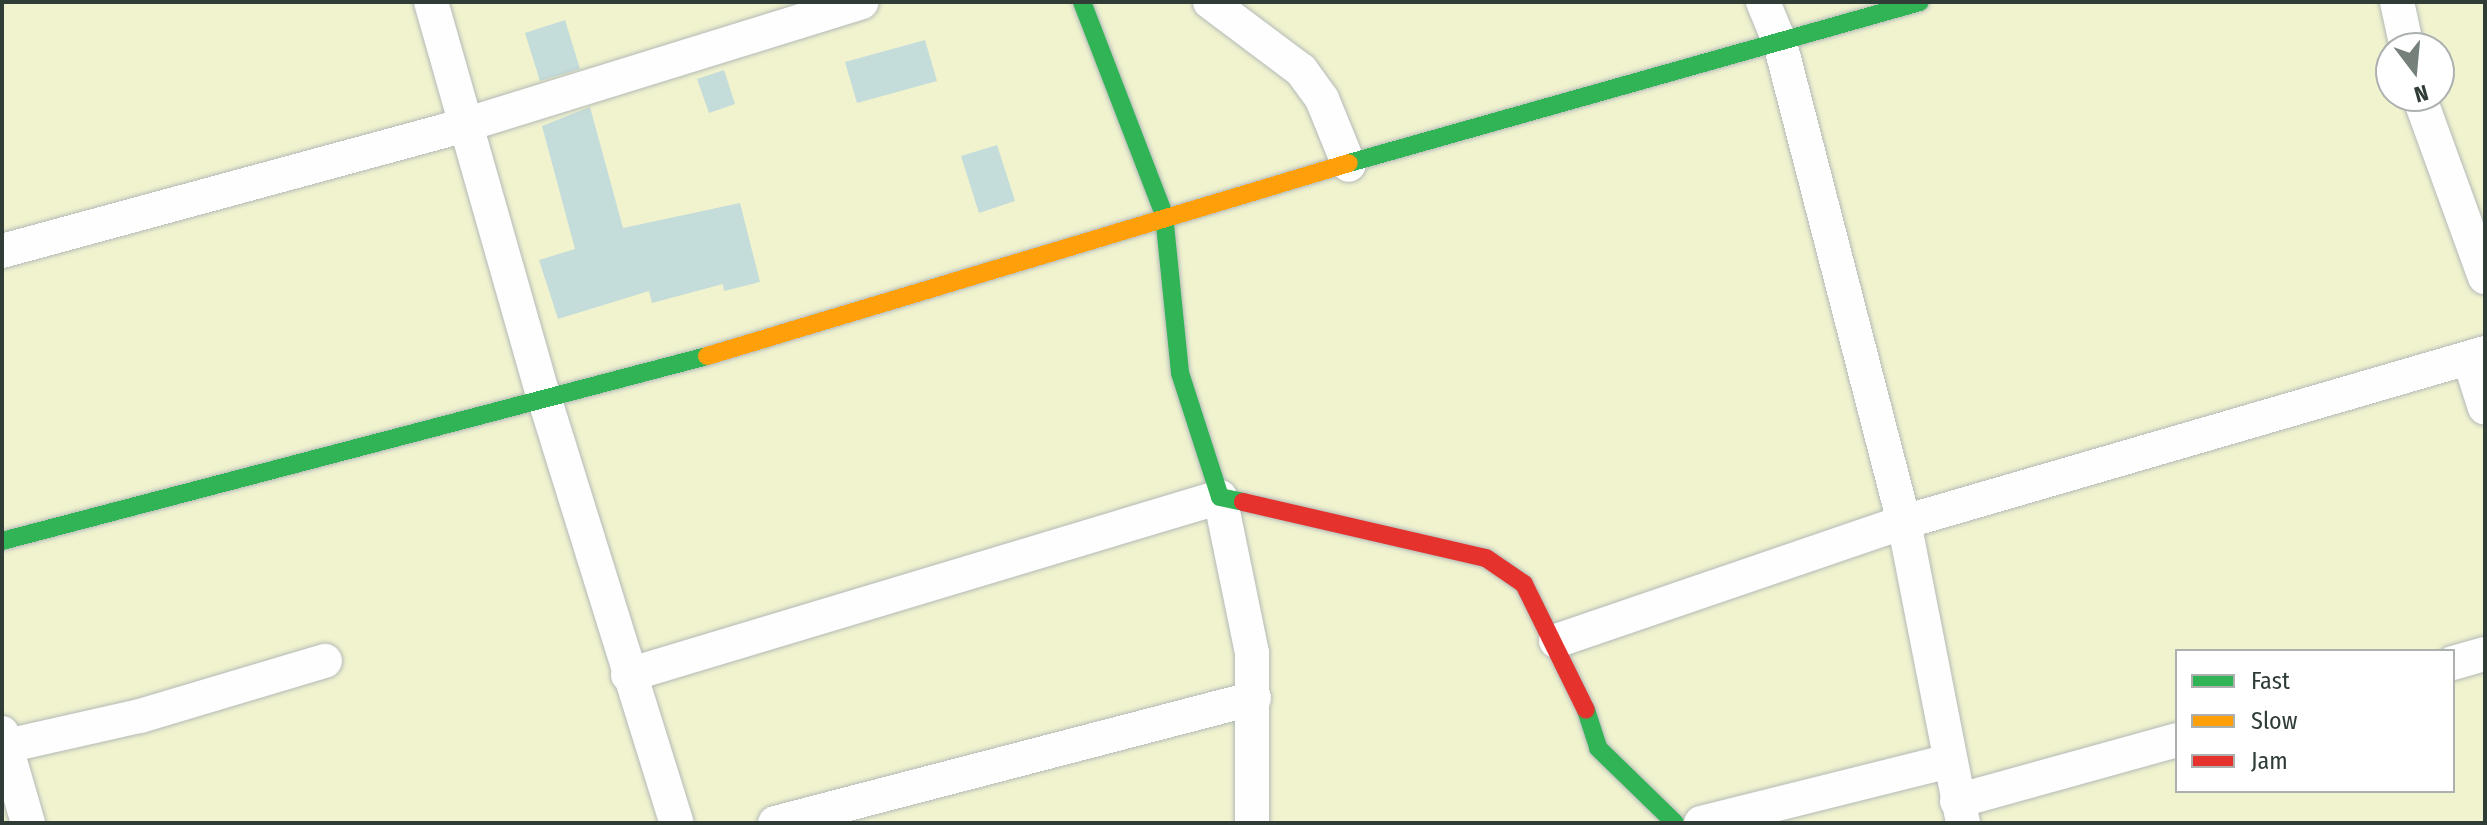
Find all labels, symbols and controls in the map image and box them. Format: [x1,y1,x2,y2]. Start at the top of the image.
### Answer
north arrow [2375,32,2455,112]
text: N [2411,79,2431,108]
legend [2175,649,2455,793]
text: Fast [2251,667,2290,695]
text: Slow [2251,707,2297,735]
text: Jam [2251,747,2288,775]

